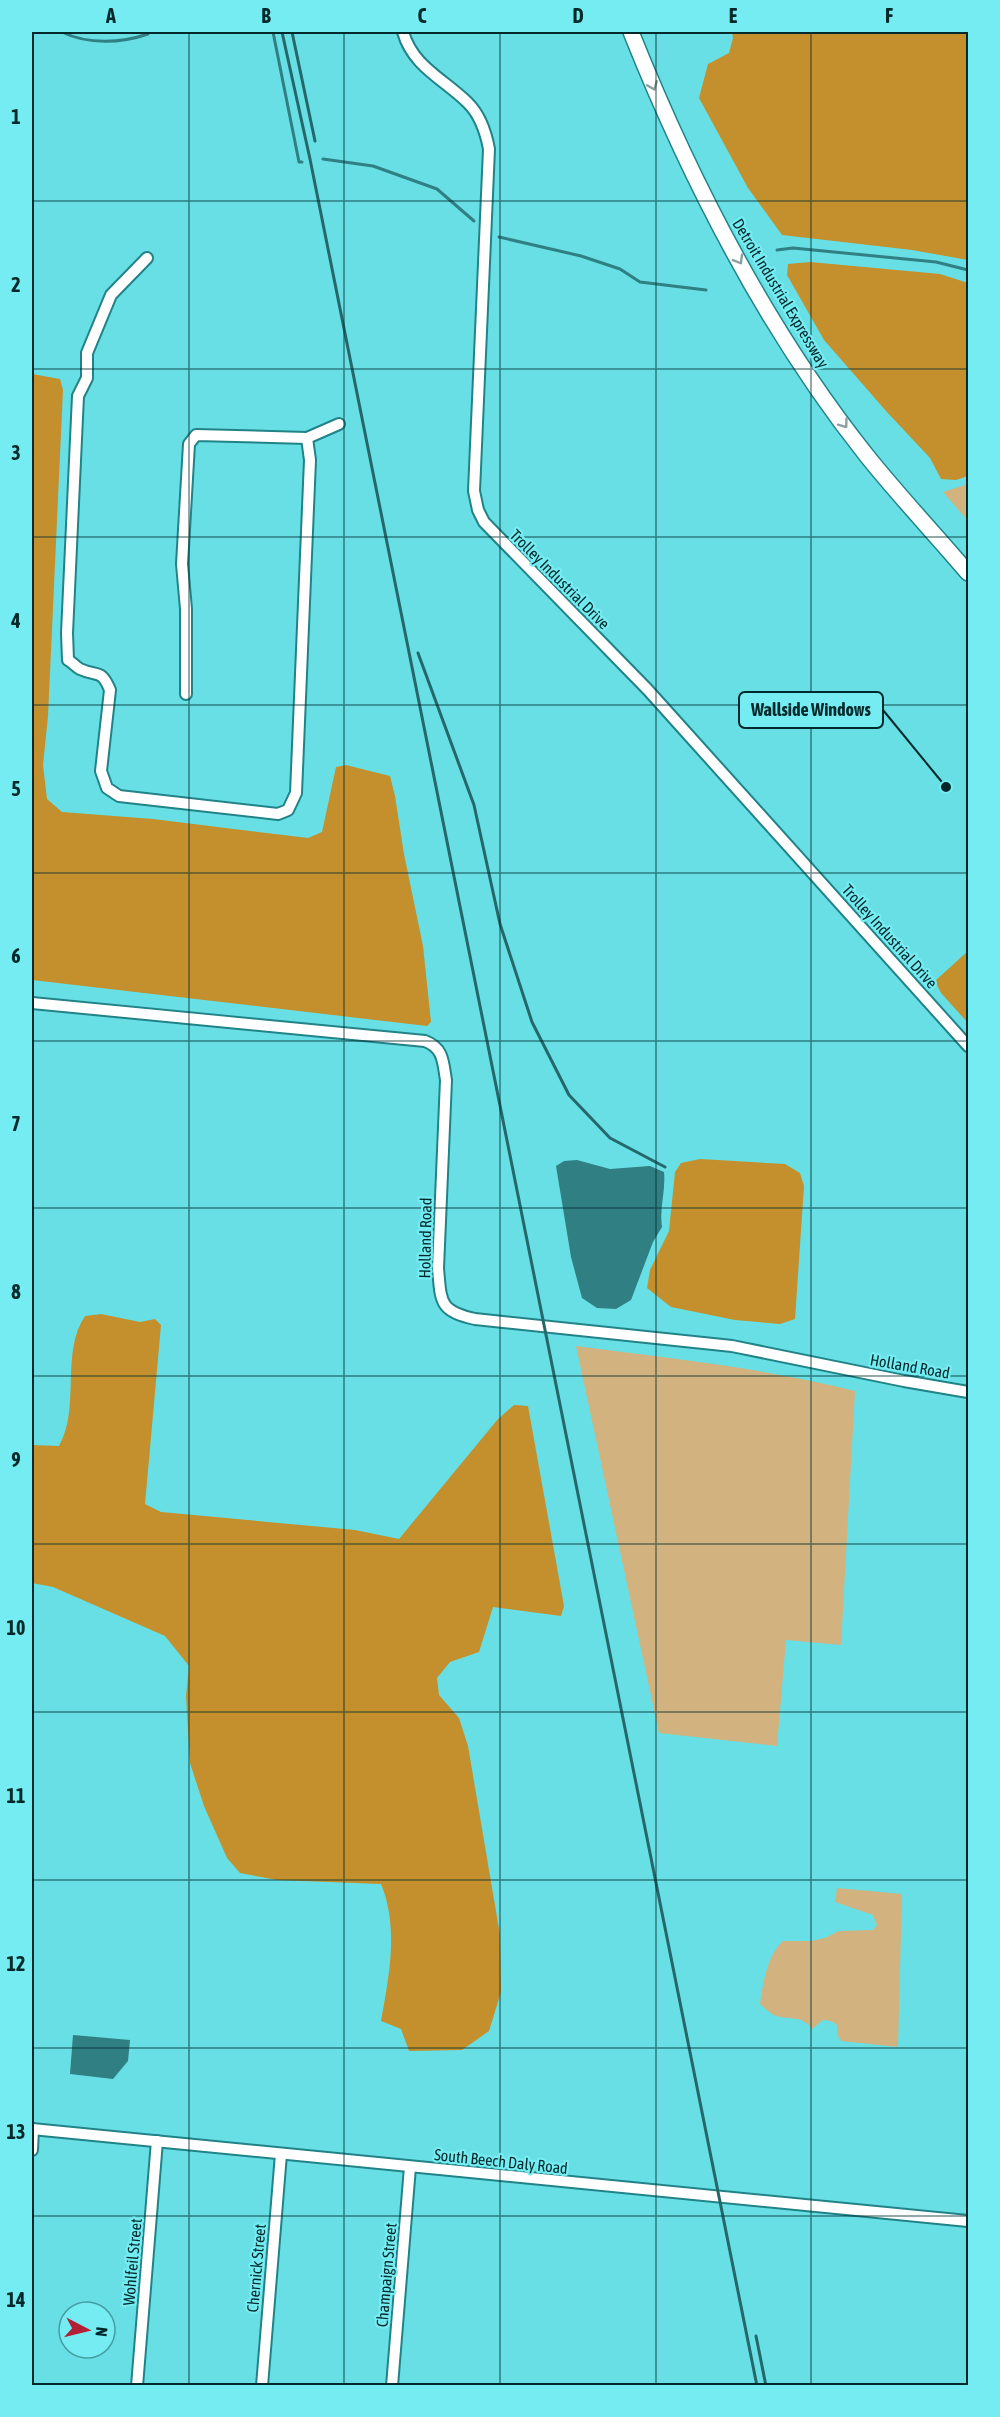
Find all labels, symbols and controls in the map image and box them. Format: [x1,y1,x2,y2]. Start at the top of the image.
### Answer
text: A [105,4,116,27]
text: B [261,4,271,27]
text: C [418,4,427,27]
text: D [572,4,584,27]
text: E [729,4,738,27]
text: F [885,4,893,27]
one-way arrow [646,79,658,90]
text: 1 [11,105,21,128]
street label: Detroit Industrial Expressway [728,215,833,372]
one-way arrow [732,254,743,265]
text: 2 [11,273,21,296]
one-way arrow [837,418,848,429]
text: 3 [11,441,21,464]
street label: Trolley Industrial Drive [506,526,613,633]
text: 4 [10,609,21,632]
callout: Wallside Windows [739,692,883,728]
text: Wallside Windows [750,699,872,720]
text: 5 [11,777,21,800]
street label: Trolley Industrial Drive [838,880,941,992]
text: 6 [11,944,21,967]
text: 7 [11,1112,21,1135]
street label: Holland Road [415,1197,435,1279]
text: 8 [11,1280,21,1303]
street label: Holland Road [869,1350,951,1382]
text: 9 [11,1448,21,1471]
text: 10 [7,1616,25,1639]
text: 11 [7,1784,25,1807]
text: 12 [7,1952,25,1975]
text: 13 [7,2120,25,2143]
street label: South Beech Daly Road [433,2145,569,2178]
street label: Wohlfeil Street [119,2217,145,2306]
street label: Champaign Street [372,2222,401,2328]
street label: Chernick Street [243,2223,269,2313]
text: 14 [7,2288,25,2311]
north arrow [57,2300,117,2360]
text: N [92,2326,111,2338]

